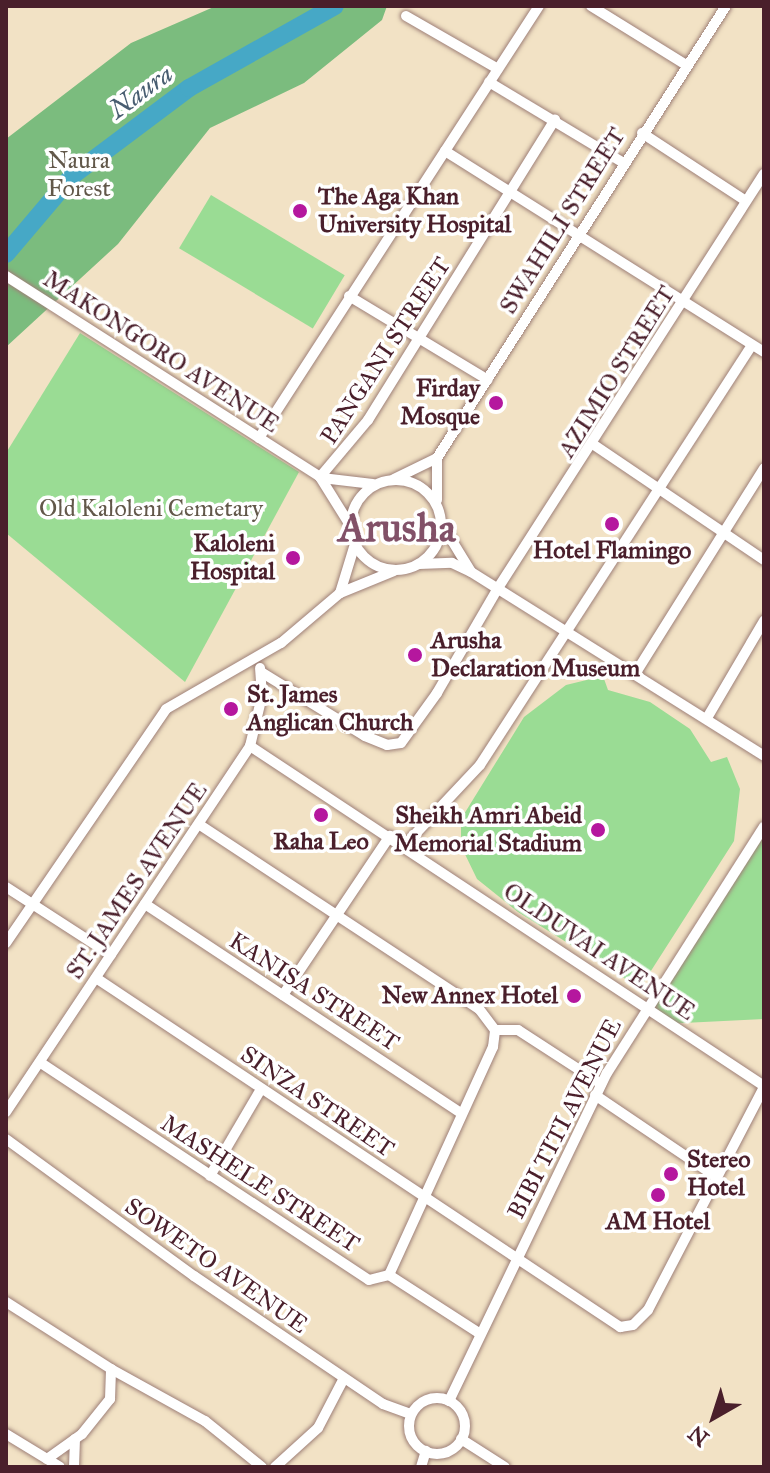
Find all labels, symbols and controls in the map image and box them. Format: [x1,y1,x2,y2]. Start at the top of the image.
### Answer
water label: Naura [103,58,179,126]
street label: SWAHILI STREET [494,123,632,319]
park label: Naura Forest [47,147,111,203]
place label: The Aga Khan University Hospital [318,183,511,239]
marker: The Aga Khan University Hospital [289,200,311,222]
street label: PANGANI STREET [315,252,457,450]
street label: MAKONGORO AVENUE [38,265,284,439]
street label: AZIMIO STREET [552,281,682,463]
place label: Firday Mosque [400,375,480,431]
marker: Firday Mosque [487,394,505,412]
park label: Old Kaloleni Cemetary [39,495,263,523]
district label: Arusha [338,504,456,552]
marker: Hotel Flamingo [603,515,621,533]
place label: Kaloleni Hospital [190,530,275,586]
place label: Hotel Flamingo [533,537,691,565]
marker: Kaloleni Hospital [282,547,304,569]
place label: Arusha Declaration Museum [431,627,640,683]
marker: Arusha Declaration Museum [406,646,424,664]
place label: St. James Anglican Church [247,681,413,737]
marker: St. James Anglican Church [222,700,240,718]
street label: ST. JAMES AVENUE [61,777,213,985]
place label: Sheikh Amri Abeid Memorial Stadium [394,802,582,858]
marker: Raha Leo [312,806,330,824]
marker: Sheikh Amri Abeid Memorial Stadium [589,821,607,839]
place label: Raha Leo [273,828,369,856]
street label: OLDUVAI AVENUE [498,877,700,1027]
street label: KANISA STREET [224,926,404,1058]
place label: New Annex Hotel [382,982,558,1010]
marker: New Annex Hotel [565,987,583,1005]
street label: BIBI TITI AVENUE [502,1014,628,1224]
street label: SINZA STREET [235,1040,399,1164]
street label: MASHELE STREET [155,1109,365,1259]
place label: Stereo Hotel [687,1146,750,1202]
marker: Stereo Hotel [662,1165,680,1183]
marker: AM Hotel [649,1186,667,1204]
street label: SOWETO AVENUE [119,1192,313,1340]
place label: AM Hotel [606,1208,710,1236]
north arrow [674,1377,754,1457]
text: N [683,1420,714,1452]

